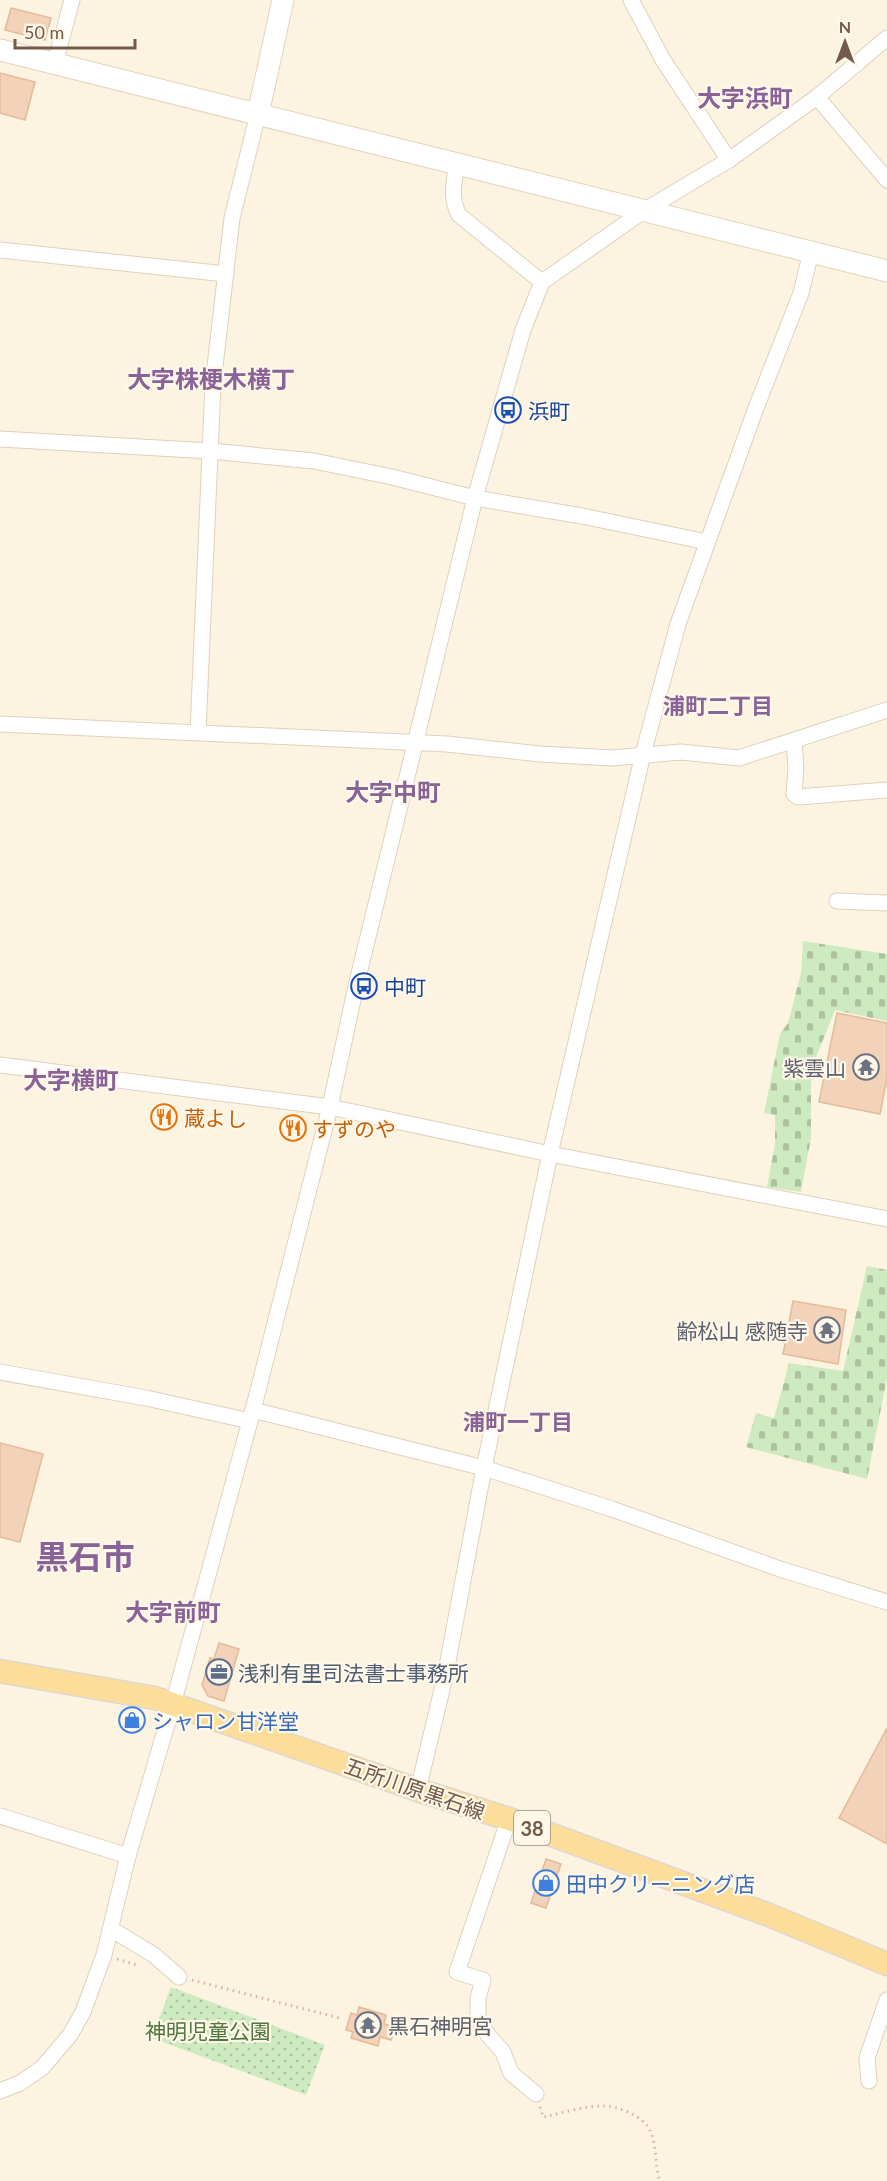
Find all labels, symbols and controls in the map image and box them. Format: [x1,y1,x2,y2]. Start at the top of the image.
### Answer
scale bar [15,12,135,50]
north arrow [815,12,875,72]
text: N [839,17,851,36]
text: 50 m [24,21,64,43]
district label: 大字浜町 [697,83,793,112]
district label: 大字株梗木横丁 [127,364,295,393]
bus stop icon: 浜町 [493,395,523,425]
place label: 浜町 [528,398,570,423]
district label: 浦町二丁目 [663,692,773,719]
district label: 大字中町 [345,777,441,806]
bus stop icon: 中町 [349,971,379,1001]
place label: 中町 [384,974,426,999]
temple icon: 紫雲山 [851,1052,881,1082]
place label: 紫雲山 [783,1055,846,1080]
district label: 大字横町 [23,1065,119,1094]
restaurant icon: 蔵よし [149,1102,179,1132]
place label: 蔵よし [184,1105,247,1130]
restaurant icon: すずのや [278,1113,308,1143]
place label: すずのや [312,1116,396,1141]
temple icon: 齢松山 感随寺 [812,1315,842,1345]
place label: 齢松山 感随寺 [677,1318,808,1343]
district label: 浦町一丁目 [463,1408,573,1435]
district label: 黒石市 [36,1536,135,1576]
district label: 大字前町 [125,1597,221,1626]
office icon: 浅利有里司法書士事務所 [204,1657,234,1687]
place label: 浅利有里司法書士事務所 [238,1660,469,1685]
shop icon: シャロン甘洋堂 [117,1705,147,1735]
place label: シャロン甘洋堂 [152,1708,299,1733]
street label: 五所川原黒石線 [341,1752,489,1824]
road number: 38 [514,1811,550,1845]
shop icon: 田中クリーニング店 [531,1868,561,1898]
place label: 田中クリーニング店 [566,1871,755,1896]
temple icon: 黒石神明宮 [353,2010,383,2040]
place label: 黒石神明宮 [388,2013,493,2038]
park label: 神明児童公園 [145,2018,271,2043]

